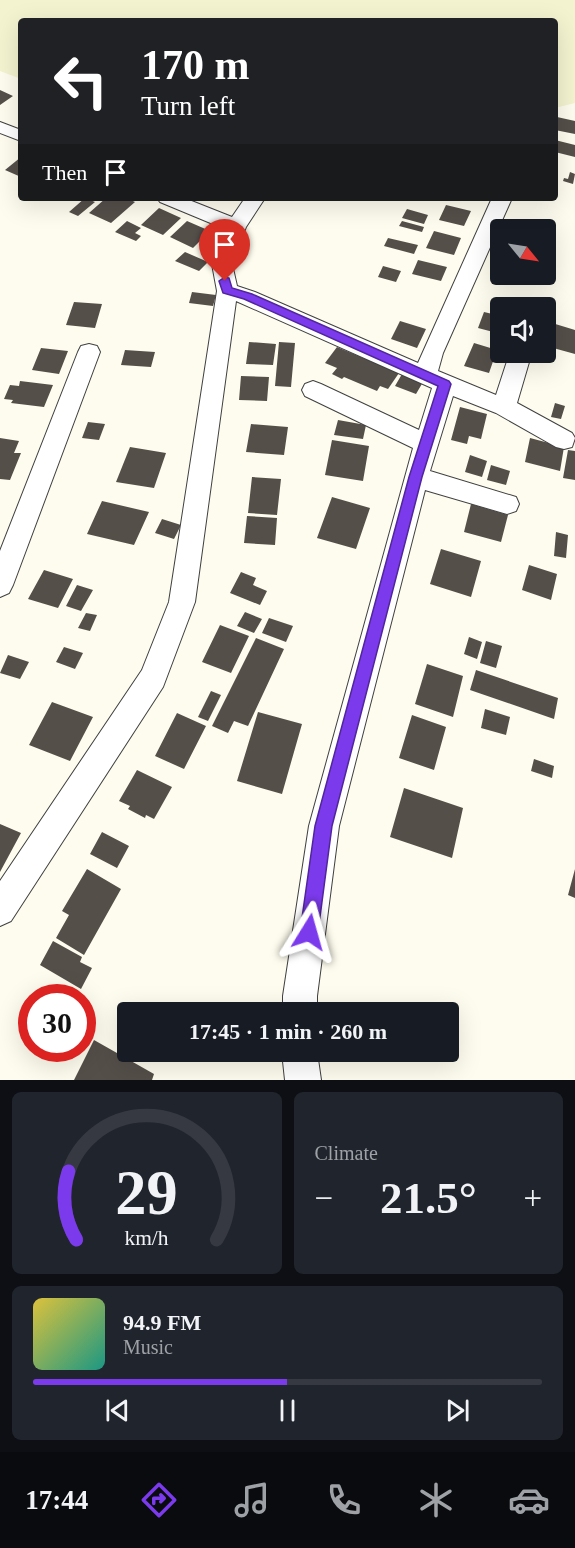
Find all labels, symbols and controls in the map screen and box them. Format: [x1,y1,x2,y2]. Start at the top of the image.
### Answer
icon: left [42,42,120,120]
text: 170 m [141,42,250,88]
text: Turn left [141,91,235,121]
icon: arrive [99,156,132,189]
text: Then [42,160,87,185]
pin [199,219,250,281]
north arrow [490,219,556,285]
map controls [490,219,556,363]
icon: arrive [208,228,241,261]
button: sound [490,297,556,363]
position arrow [277,900,341,964]
speed limit sign: 30 [18,984,96,1062]
text: 17:45 · 1 min · 260 m [189,1019,387,1044]
text: Climate [315,1142,378,1164]
text: 29 [116,1158,178,1227]
text: 21.5° [380,1173,477,1223]
text: − [315,1180,333,1216]
text: + [523,1180,542,1216]
text: km/h [125,1226,169,1250]
text: 94.9 FM [123,1310,201,1335]
text: Music [123,1336,173,1358]
icon: previous [101,1394,134,1427]
icon: pause [271,1394,304,1427]
icon: next [441,1394,474,1427]
icon: directions [138,1479,180,1521]
icon: music [231,1479,273,1521]
icon: phone [323,1479,365,1521]
icon: climate [415,1479,457,1521]
icon: car [508,1479,550,1521]
text: 17:44 [25,1485,88,1515]

